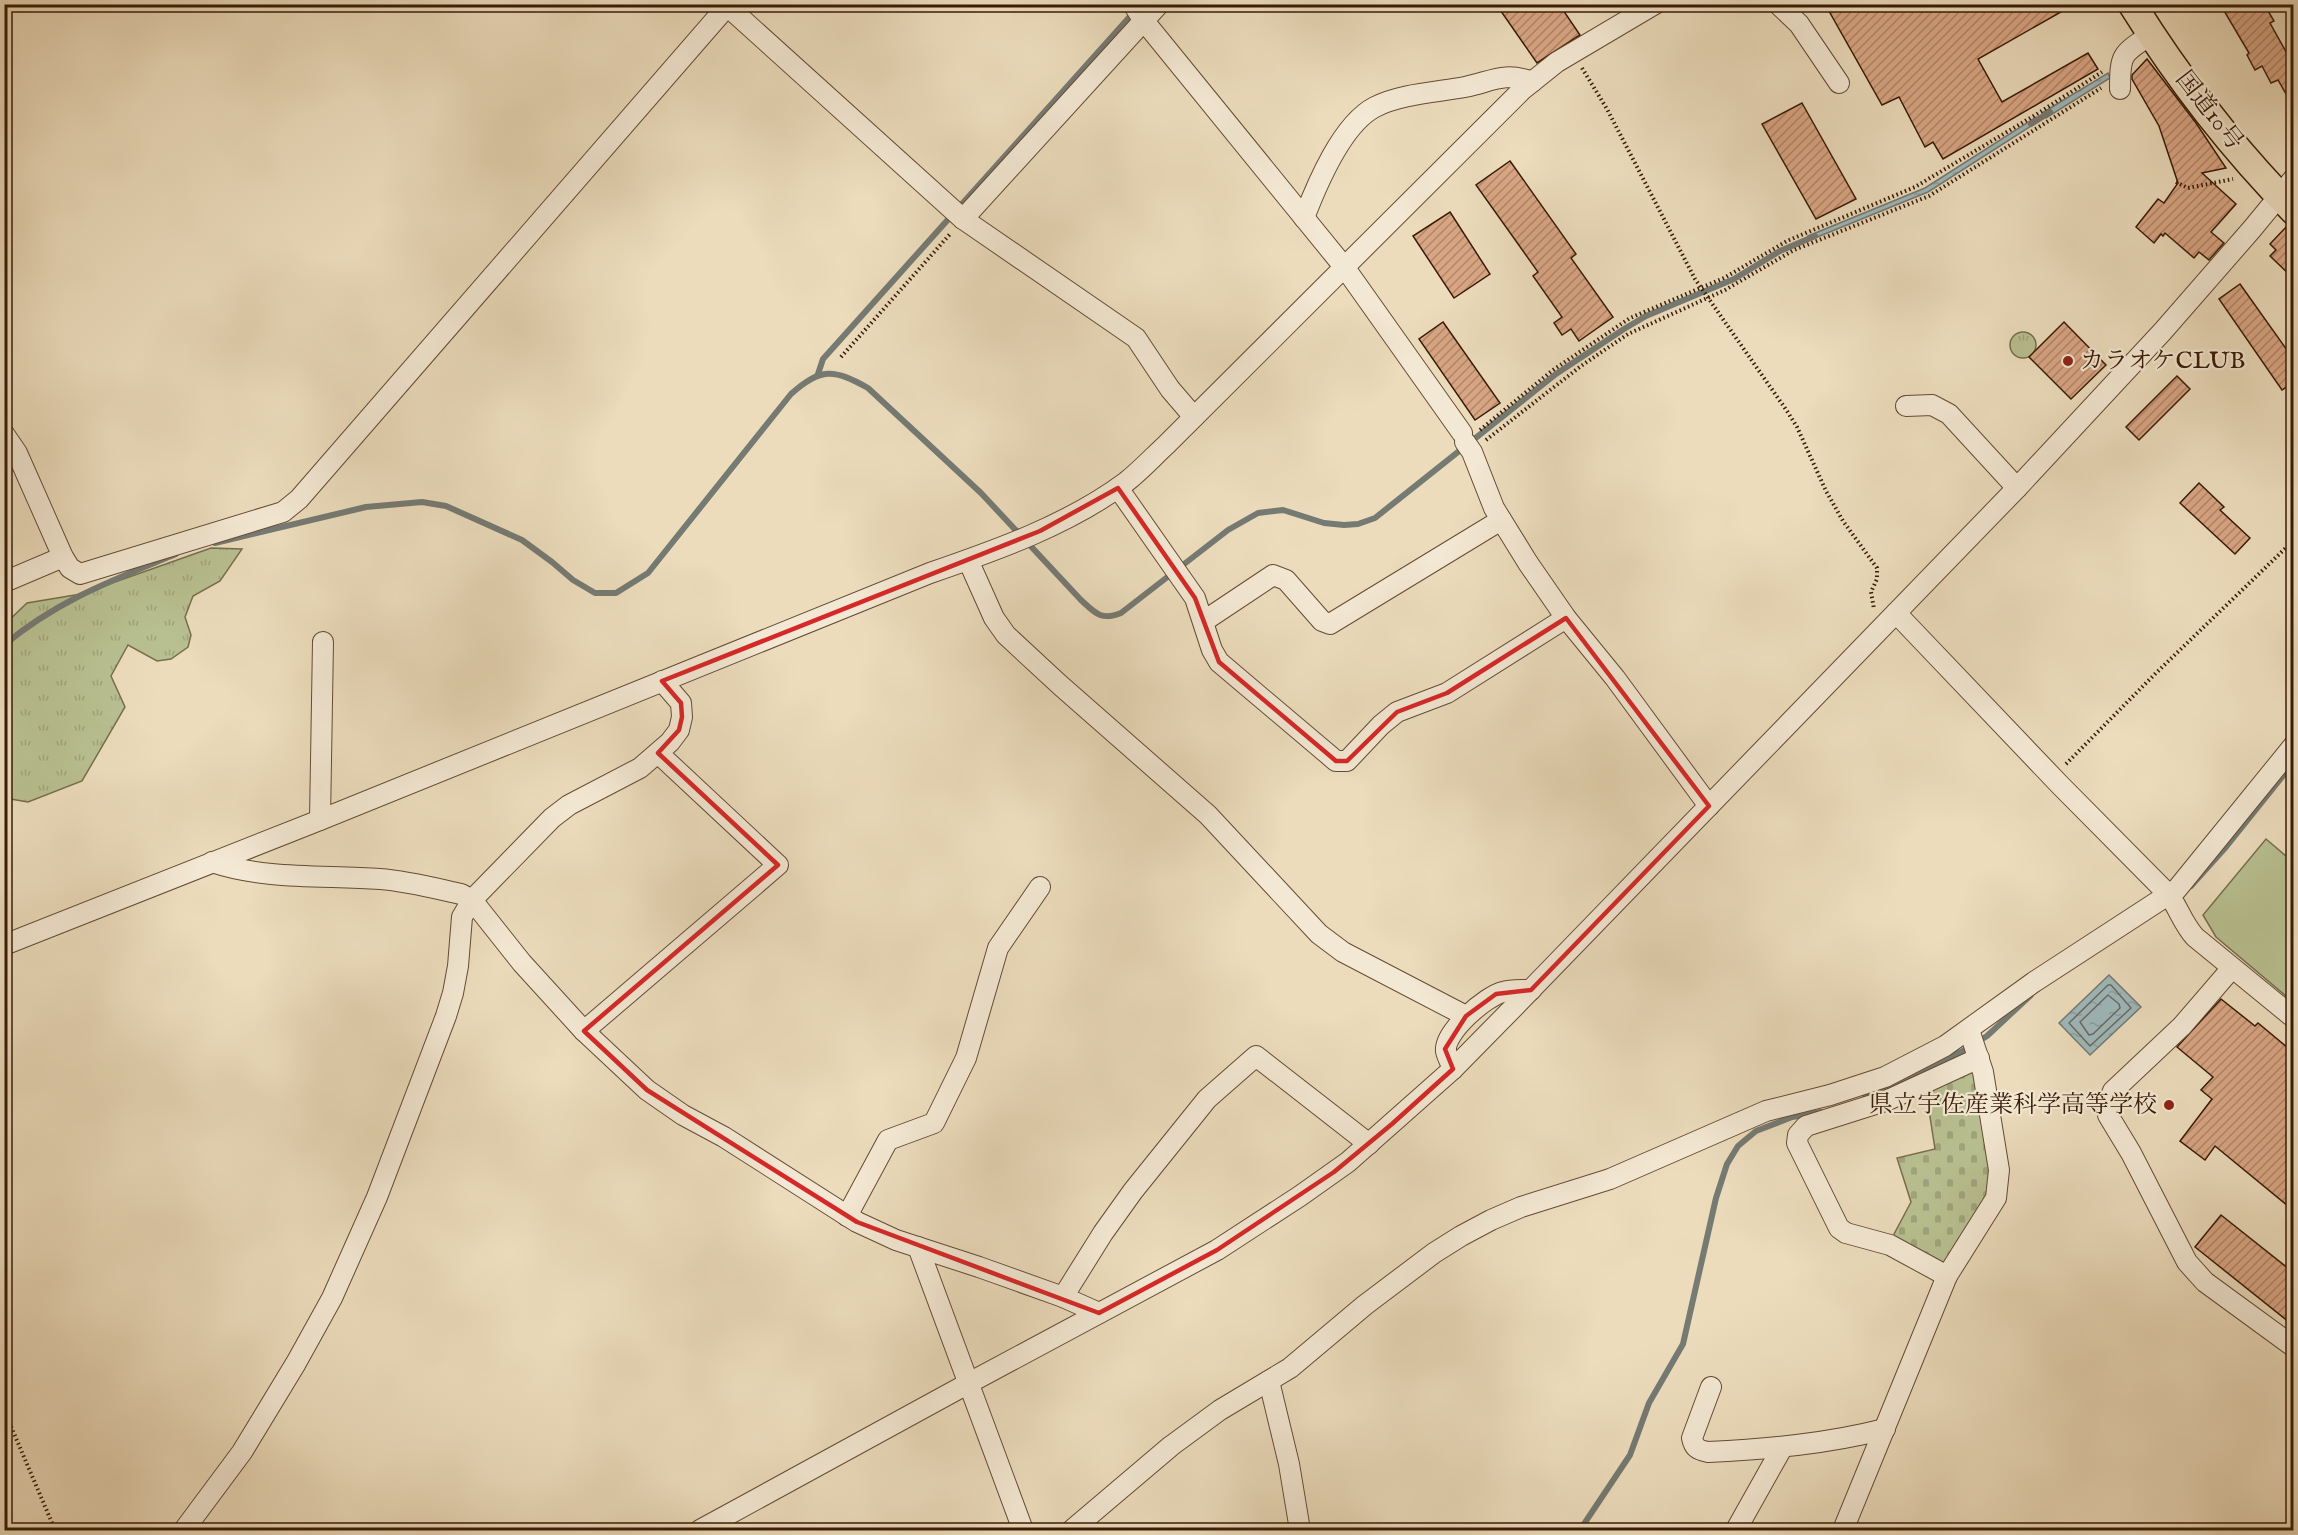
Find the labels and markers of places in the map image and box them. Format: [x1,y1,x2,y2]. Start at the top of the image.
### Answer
place label: カラオケCLUB [2080,346,2245,377]
marker: カラオケCLUB [2061,354,2075,368]
place label: 県立宇佐産業科学高等学校 [1869,1090,2157,1121]
marker: 県立宇佐産業科学高等学校 [2162,1098,2176,1112]

